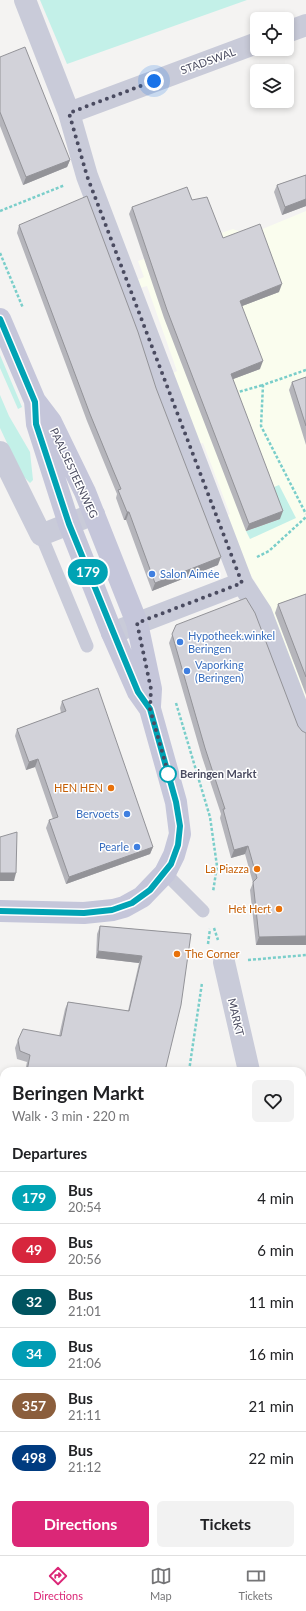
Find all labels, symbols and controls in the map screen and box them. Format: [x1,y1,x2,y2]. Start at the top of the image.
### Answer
map controls [250,12,294,108]
button: locate [250,12,294,56]
street label: STADSWAL [179,44,237,76]
button: layers [250,64,294,108]
your location [144,71,164,91]
street label: PAALSESTEENWEG [48,426,101,520]
line badge: 179 [65,559,111,585]
text: 179 [76,563,100,580]
place label: Salon Aimée [160,567,220,580]
marker: Salon Aimée [147,569,157,579]
place label: Hypotheek.winkel Beringen [188,629,275,655]
marker: Hypotheek.winkel Beringen [175,637,185,647]
place label: Vaporking (Beringen) [195,658,244,684]
marker: Vaporking (Beringen) [182,666,192,676]
marker: Beringen Markt [159,765,177,783]
place label: Beringen Markt [180,767,257,780]
place label: HEN HEN [54,781,103,794]
marker: HEN HEN [106,783,116,793]
place label: Bervoets [76,807,119,820]
marker: Bervoets [122,809,132,819]
place label: Pearle [99,840,129,853]
marker: Pearle [132,842,142,852]
place label: La Piazza [205,862,249,875]
marker: La Piazza [252,864,262,874]
place label: Het Hert [228,902,271,915]
marker: Het Hert [274,904,284,914]
place label: The Corner [185,947,240,960]
marker: The Corner [172,949,182,959]
street label: MARKT [226,997,247,1038]
button: heart [252,1080,294,1122]
text: Beringen Markt [12,1081,144,1104]
text: Walk · 3 min · 220 m [12,1108,130,1124]
text: Departures [12,1144,87,1162]
text: Bus [68,1181,93,1199]
text: 179 [22,1189,46,1206]
text: 4 min [257,1189,294,1207]
text: 20:54 [68,1199,101,1215]
text: Bus [68,1233,93,1251]
text: 49 [26,1241,42,1258]
text: 6 min [257,1241,294,1259]
text: 20:56 [68,1251,101,1267]
text: Bus [68,1285,93,1303]
text: 32 [26,1293,42,1310]
text: 11 min [248,1293,294,1311]
text: 21:01 [68,1303,101,1319]
text: Bus [68,1337,93,1355]
text: 34 [26,1345,42,1362]
text: 16 min [248,1345,294,1363]
text: 21:06 [68,1355,101,1371]
text: Bus [68,1389,93,1407]
text: 357 [22,1397,46,1414]
text: 21 min [248,1397,294,1415]
text: 21:11 [68,1407,101,1423]
text: Bus [68,1441,93,1459]
text: 498 [22,1449,46,1466]
text: 22 min [248,1449,294,1467]
text: 21:12 [68,1459,101,1475]
button: Directions [12,1501,149,1547]
button: Tickets [157,1501,294,1547]
tab: Directions [33,1565,83,1602]
tab: Map [150,1565,172,1602]
tab: Tickets [238,1565,273,1602]

